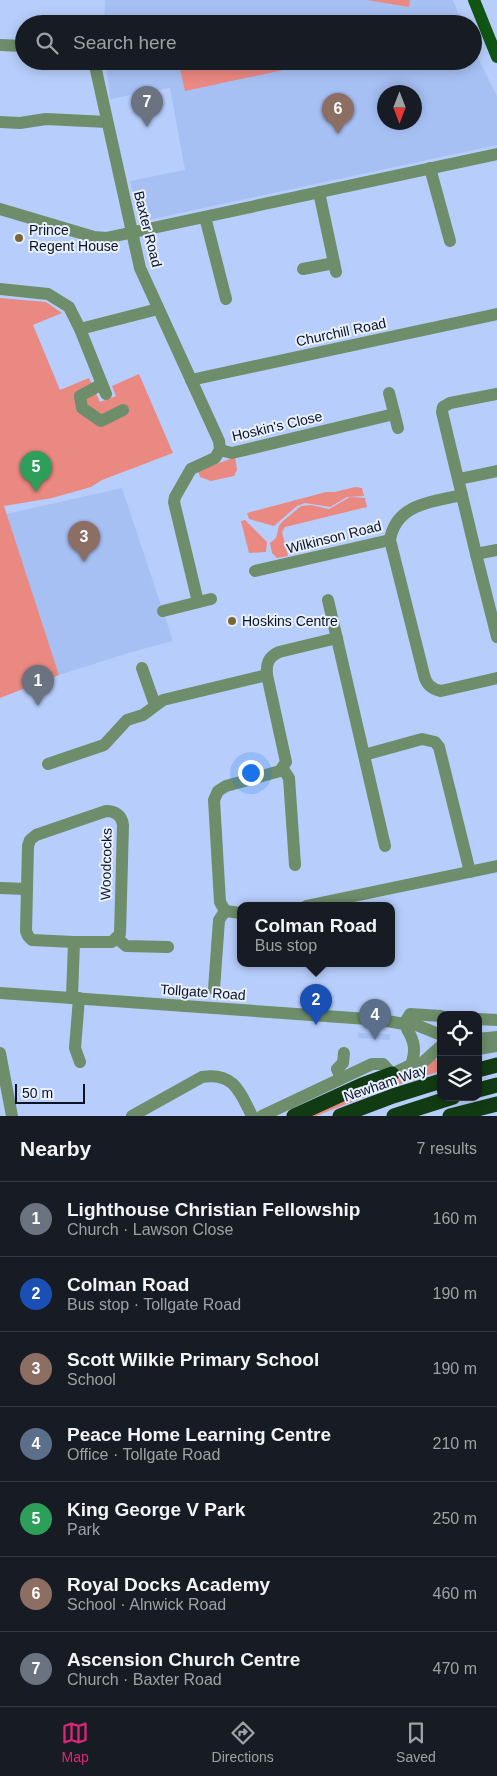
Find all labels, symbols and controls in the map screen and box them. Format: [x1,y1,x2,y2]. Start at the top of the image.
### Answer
search box [15,15,482,70]
icon: search [33,29,61,57]
text: Search here [73,32,177,53]
north arrow [377,85,422,130]
pin: 7 [131,86,163,127]
pin: 6 [322,93,354,134]
street label: Baxter Road [131,189,165,269]
place label: Prince Regent House [29,222,119,254]
marker: Prince Regent House [13,232,25,244]
street label: Churchill Road [294,315,388,349]
street label: Hoskin's Close [230,408,324,444]
pin: 5 [20,451,52,492]
street label: Wilkinson Road [285,517,383,557]
pin: 3 [68,521,100,562]
place label: Hoskins Centre [242,613,338,629]
marker: Hoskins Centre [226,615,238,627]
pin: 1 [22,665,54,706]
your location [238,760,264,786]
street label: Woodcocks [97,828,115,900]
popup [237,902,395,967]
text: Colman Road [255,915,377,936]
text: Bus stop [255,937,317,954]
street label: Tollgate Road [160,981,246,1003]
pin: 2 [300,984,332,1025]
pin: 4 [359,999,391,1040]
map controls [437,1011,482,1101]
button: locate [437,1011,482,1056]
button: layers [437,1056,482,1101]
street label: Newham Way [341,1061,429,1105]
scale bar [15,1081,85,1104]
text: 50 m [22,1085,53,1101]
text: Nearby [20,1137,91,1160]
text: 7 results [417,1140,477,1157]
text: Lighthouse Christian Fellowship [67,1199,360,1220]
text: 1 [32,1210,40,1227]
text: 160 m [433,1210,477,1227]
text: Church · Lawson Close [67,1221,233,1238]
text: Colman Road [67,1274,189,1295]
text: 2 [32,1285,40,1302]
text: 190 m [433,1285,477,1302]
text: Bus stop · Tollgate Road [67,1296,241,1313]
text: Scott Wilkie Primary School [67,1349,319,1370]
text: 3 [32,1360,40,1377]
text: 190 m [433,1360,477,1377]
text: School [67,1371,116,1388]
text: Peace Home Learning Centre [67,1424,331,1445]
text: 4 [32,1435,40,1452]
text: 210 m [433,1435,477,1452]
text: Office · Tollgate Road [67,1446,220,1463]
text: King George V Park [67,1499,245,1520]
text: 5 [32,1510,40,1527]
text: 250 m [433,1510,477,1527]
text: Park [67,1521,100,1538]
text: Royal Docks Academy [67,1574,270,1595]
text: 6 [32,1585,40,1602]
text: 460 m [433,1585,477,1602]
text: School · Alnwick Road [67,1596,226,1613]
text: Ascension Church Centre [67,1649,300,1670]
text: 7 [32,1660,40,1677]
text: 470 m [433,1660,477,1677]
text: Church · Baxter Road [67,1671,222,1688]
tab: Map [61,1719,89,1765]
tab: Directions [212,1719,274,1765]
tab: Saved [396,1719,436,1765]

